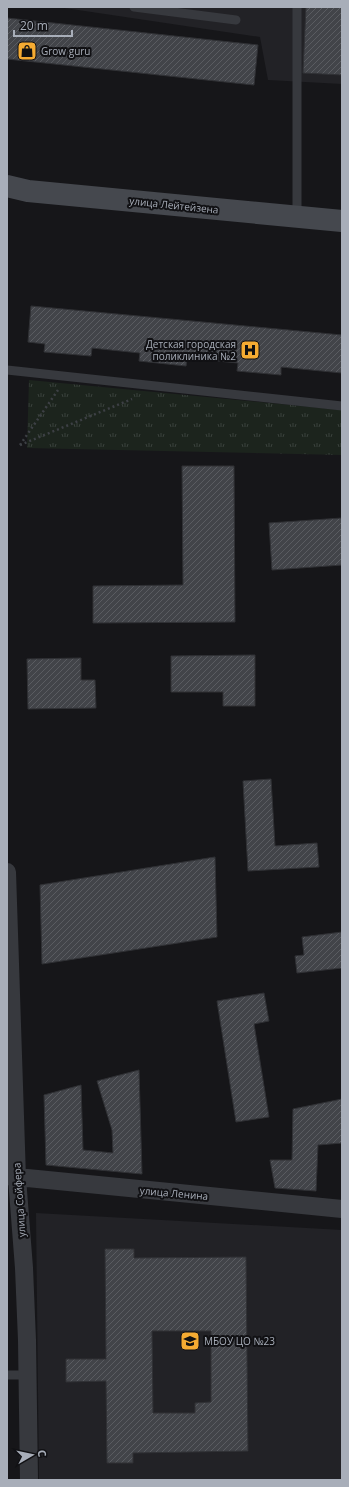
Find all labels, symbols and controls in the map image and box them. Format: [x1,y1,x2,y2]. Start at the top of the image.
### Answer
scale bar [14,12,72,38]
text: 20 m [20,17,48,34]
shop icon: Grow guru [16,40,38,62]
place label: Grow guru [41,44,91,58]
street label: улица Лейтейзена [129,193,219,217]
place label: Детская городская поликлиника №2 [146,337,236,363]
hospital icon: Детская городская поликлиника №2 [239,339,261,361]
street label: улица Сойфера [9,1162,29,1238]
street label: улица Ленина [139,1183,209,1203]
school or university icon: МБОУ ЦО №23 [179,1330,201,1352]
place label: МБОУ ЦО №23 [204,1334,275,1348]
north arrow [12,1435,52,1475]
text: С [34,1449,50,1458]

